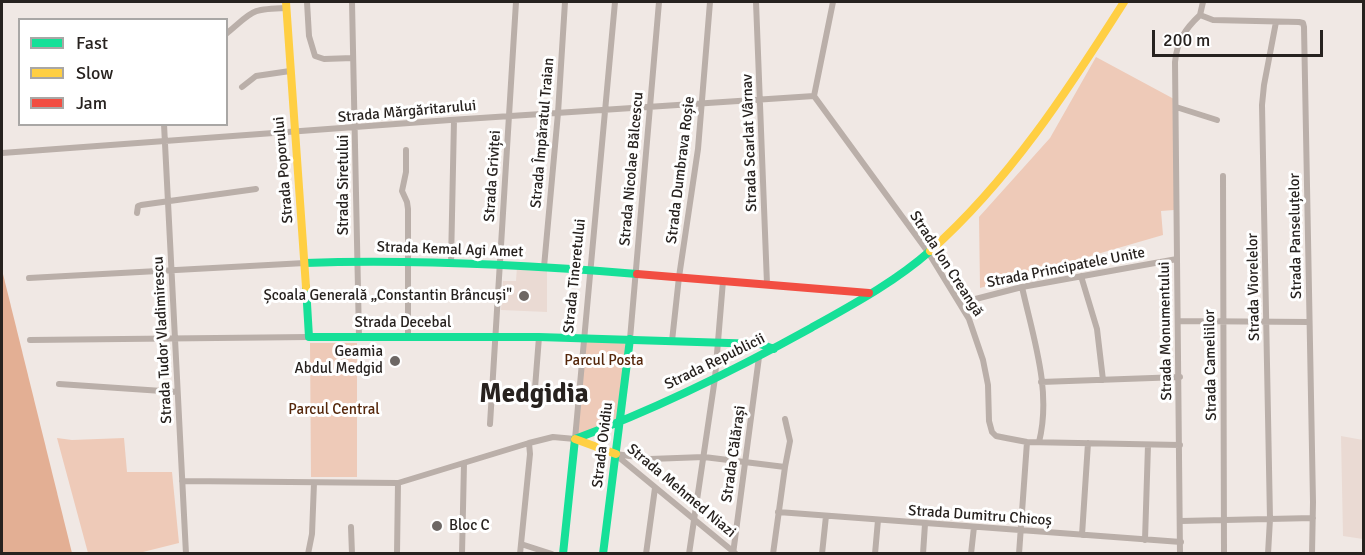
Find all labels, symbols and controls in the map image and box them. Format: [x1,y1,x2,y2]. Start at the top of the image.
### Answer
legend [18,18,228,126]
scale bar [1155,18,1326,56]
text: 200 m [1163,29,1210,51]
text: Fast [76,32,108,54]
street label: Strada Împăratul Traian [527,57,559,209]
text: Slow [76,62,113,84]
street label: Strada Scarlat Vârnav [739,74,761,212]
street label: Strada Nicolae Bălcescu [616,91,648,247]
text: Jam [76,92,107,114]
street label: Strada Dumbrava Roșie [663,95,699,245]
street label: Strada Mărgăritarului [337,97,477,127]
street label: Strada Poporului [270,116,298,224]
street label: Strada Griviței [481,129,505,223]
street label: Strada Siretului [335,135,353,235]
street label: Strada Panseluțelor [1286,173,1306,299]
street label: Strada Ion Creangă [905,208,987,320]
street label: Strada Tineretului [560,218,590,334]
street label: Strada Viorelelor [1244,233,1264,341]
street label: Strada Kemal Agi Amet [376,238,524,262]
street label: Strada Principatele Unite [985,244,1147,292]
street label: Strada Tudor Vladimirescu [150,256,176,424]
street label: Strada Monumentului [1156,261,1176,401]
place label: Școala Generală „Constantin Brâncuși" [263,287,512,305]
marker: Școala Generală „Constantin Brâncuși" [517,289,531,303]
street label: Strada Cameliilor [1201,309,1221,421]
street label: Strada Decebal [354,314,452,332]
street label: Strada Republicii [662,330,768,394]
place label: Geamia Abdul Medgid [295,343,383,378]
park label: Parcul Posta [564,352,644,370]
marker: Geamia Abdul Medgid [388,354,402,368]
district label: Medgidia [479,379,589,411]
park label: Parcul Central [288,401,380,419]
street label: Strada Ovidiu [589,401,617,489]
street label: Strada Călărași [718,404,750,504]
street label: Strada Mehmed Niazi [623,440,739,542]
street label: Strada Dumitru Chicoș [907,502,1053,530]
place label: Bloc C [449,517,490,535]
marker: Bloc C [430,519,444,533]

